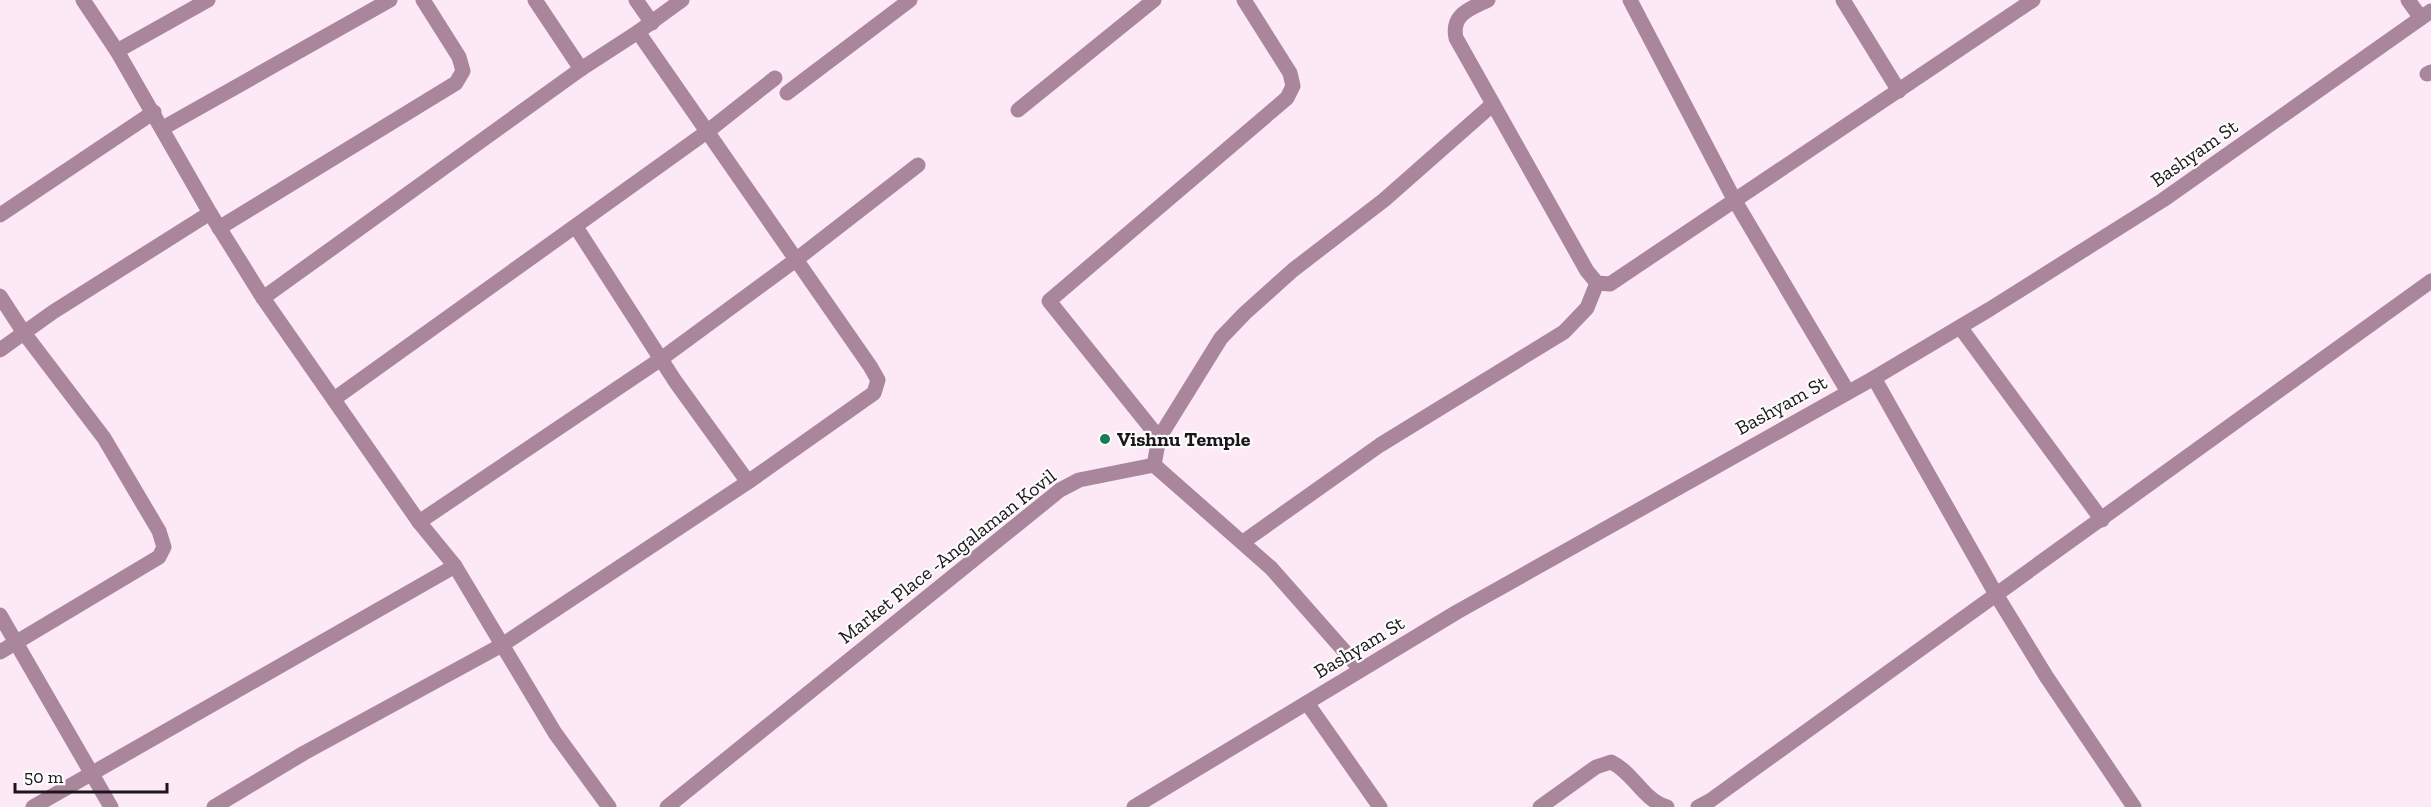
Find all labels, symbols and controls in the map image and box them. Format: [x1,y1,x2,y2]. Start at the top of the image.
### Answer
street label: Bashyam St [2146,114,2243,192]
street label: Bashyam St [1731,370,1831,440]
place label: Vishnu Temple [1117,427,1251,451]
marker: Vishnu Temple [1098,432,1112,446]
street label: Market Place -Angalaman Kovil [834,464,1060,648]
street label: Bashyam St [1310,610,1409,683]
scale bar [15,756,166,794]
text: 50 m [24,766,64,788]

